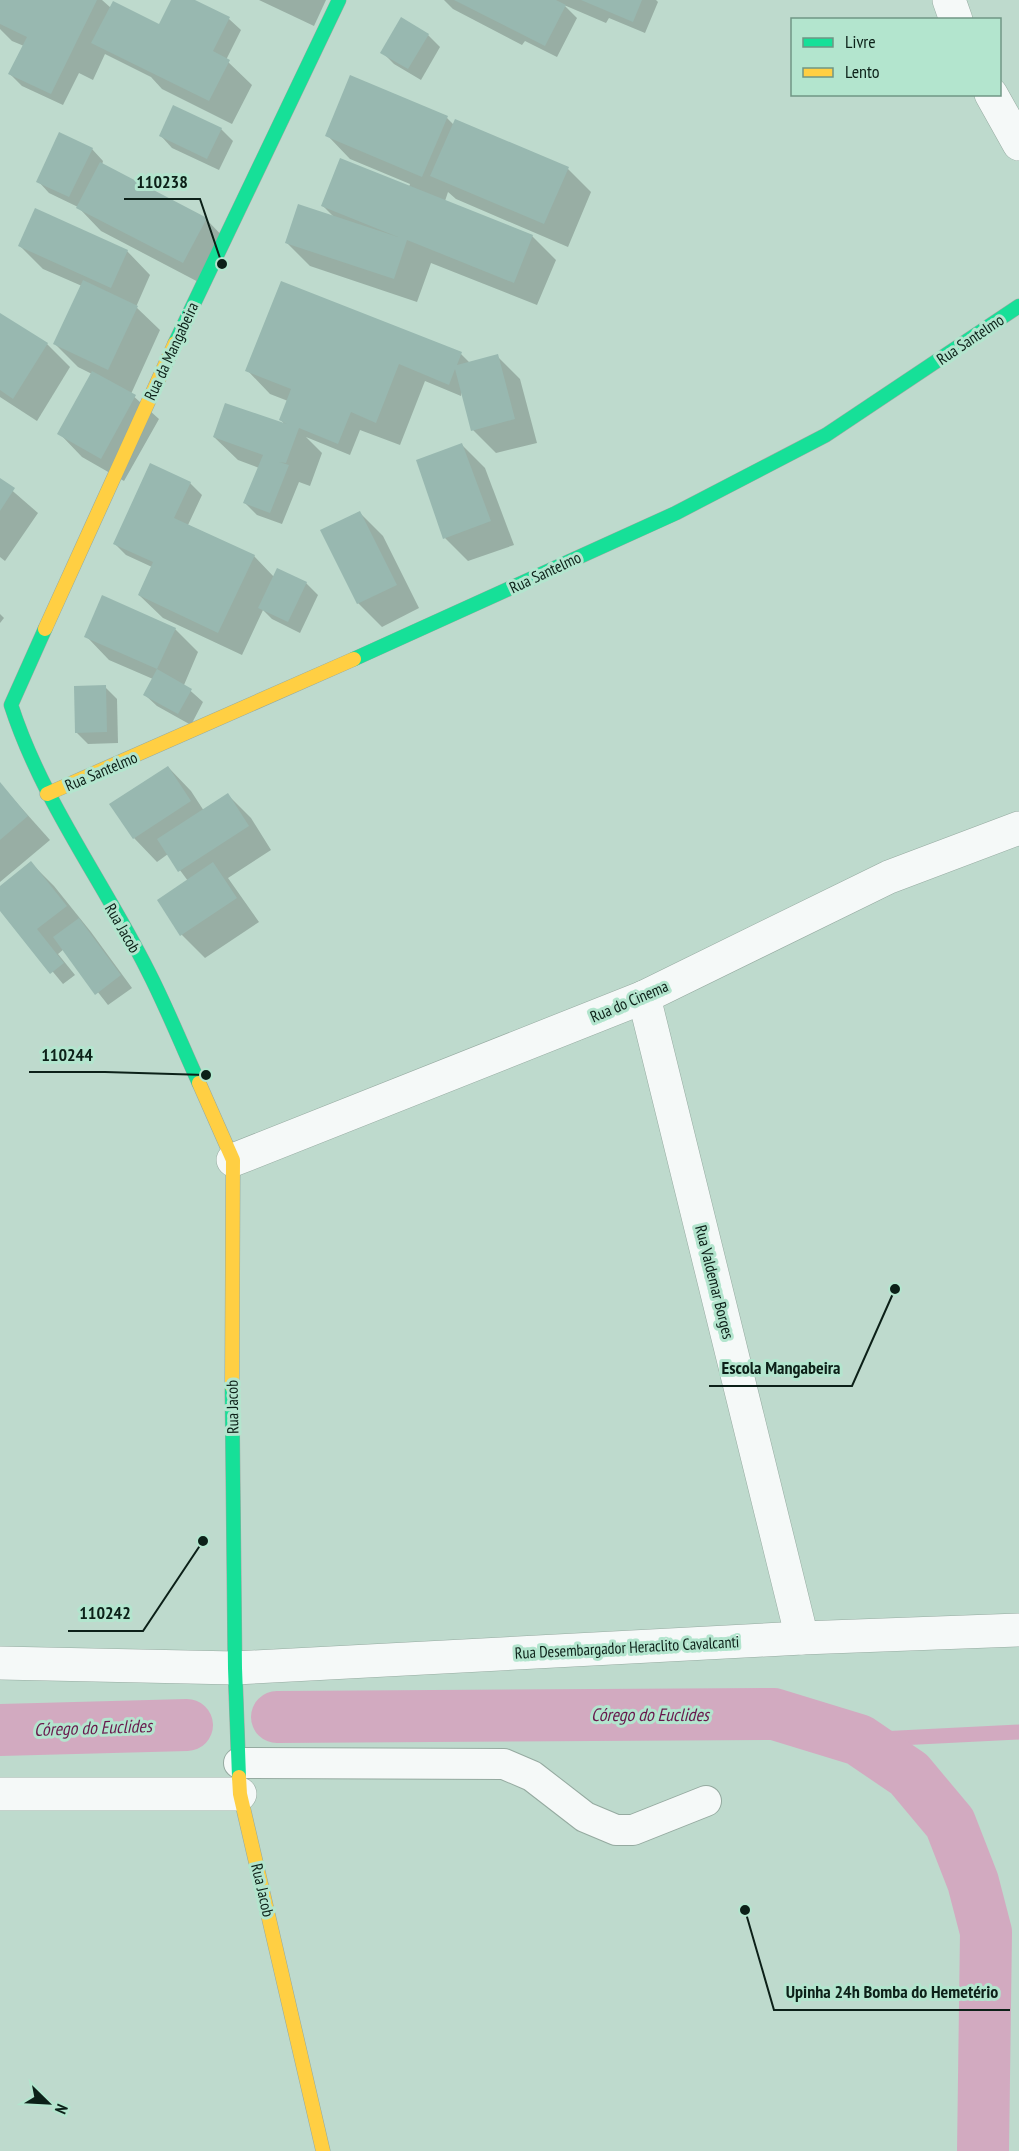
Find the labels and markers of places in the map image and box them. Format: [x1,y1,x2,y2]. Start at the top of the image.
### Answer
callout: 110238 [124,163,200,199]
callout: 110244 [29,1036,105,1072]
callout: Escola Mangabeira [709,1350,852,1386]
callout: 110242 [68,1595,143,1631]
callout: Upinha 24h Bomba do Hemetério [774,1974,1010,2010]

